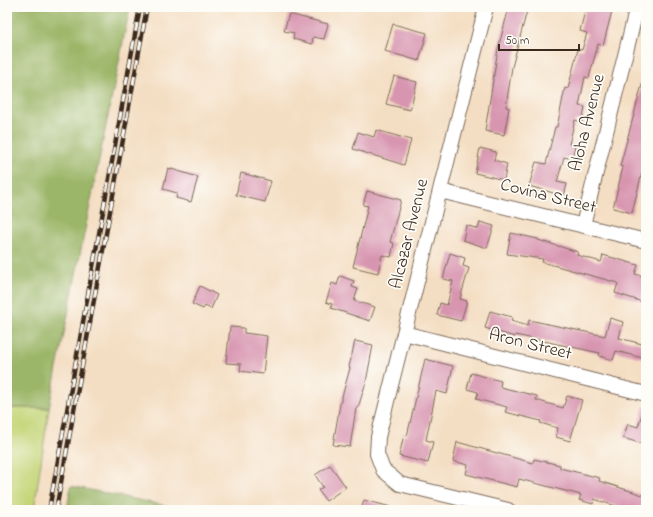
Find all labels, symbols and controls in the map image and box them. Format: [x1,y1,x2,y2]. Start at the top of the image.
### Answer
scale bar [499,26,579,52]
text: 50 m [505,32,529,50]
street label: Aloha Avenue [563,71,613,174]
street label: Covina Street [497,173,599,221]
street label: Alcazar Avenue [384,175,437,292]
street label: Aron Street [486,322,574,368]

